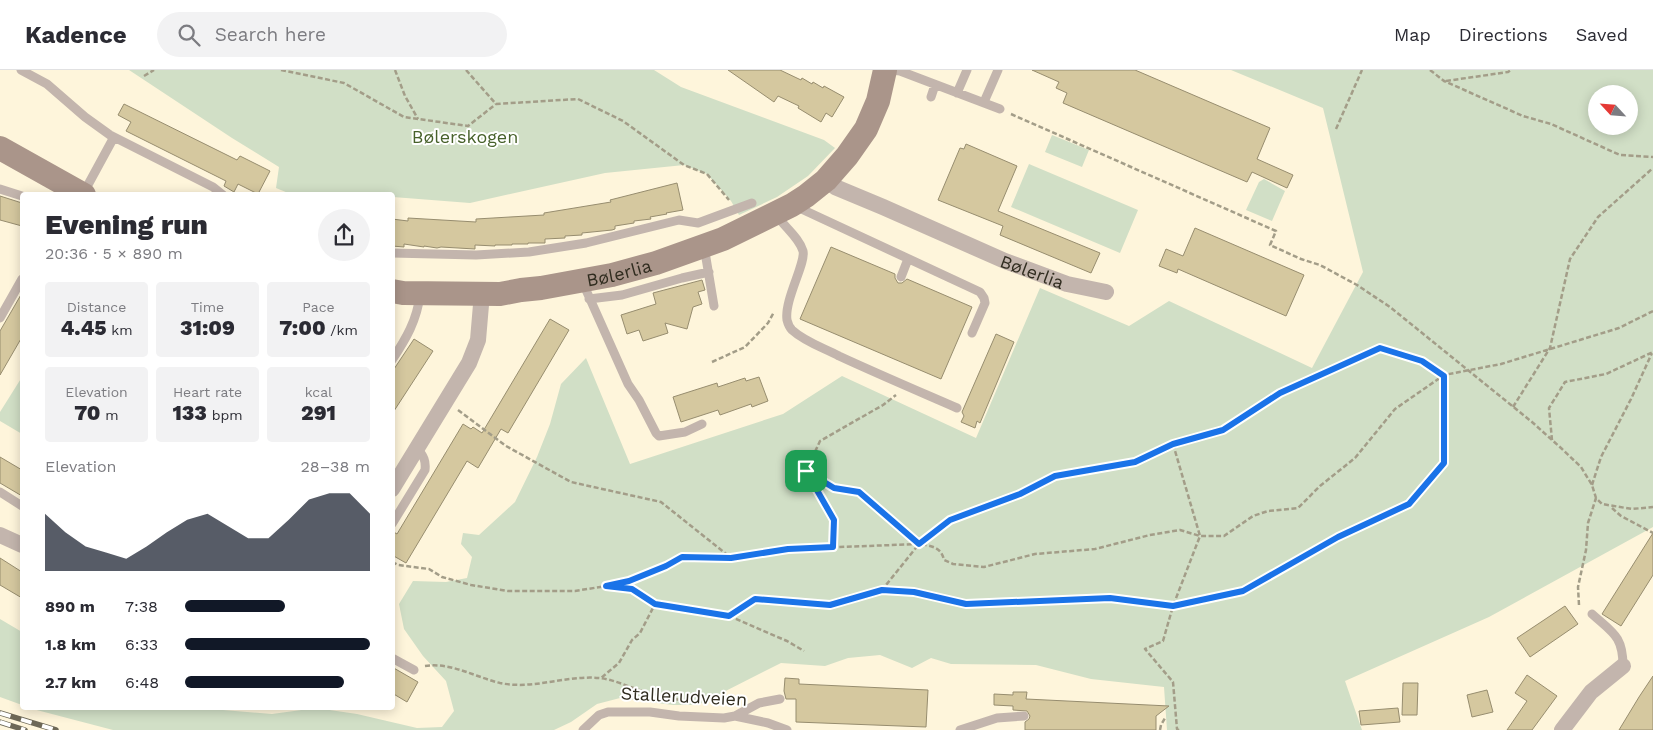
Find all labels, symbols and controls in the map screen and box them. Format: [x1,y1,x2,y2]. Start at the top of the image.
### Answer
search box [157,12,507,57]
text: Kadence [25,21,127,49]
icon: search [175,21,203,49]
text: Search here [215,23,326,46]
text: Map [1394,24,1431,45]
text: Directions [1459,24,1548,45]
text: Saved [1576,24,1628,45]
north arrow [1588,85,1638,135]
map controls [1588,85,1638,135]
park label: Bølerskogen [412,126,518,147]
text: Evening run [45,208,208,241]
button: share [318,209,370,261]
text: 20:36 · 5 × 890 m [45,244,183,263]
street label: Bølerlia [998,250,1067,293]
street label: Bølerlia [585,254,654,290]
text: Distance [67,299,126,315]
text: Time [191,299,224,315]
text: Pace [302,299,335,315]
text: 4.45 [60,315,107,340]
text: 31:09 [180,315,235,340]
text: 7:00 [279,315,326,340]
text: km [107,322,133,338]
text: /km [326,322,358,338]
text: Elevation [65,384,128,400]
text: Heart rate [173,384,242,400]
text: kcal [305,384,332,400]
text: 70 [74,400,101,425]
text: 133 [172,400,207,425]
text: 291 [301,400,336,425]
text: m [101,407,119,423]
text: bpm [207,407,243,423]
pin [785,450,827,492]
text: Elevation [45,457,116,476]
text: 28–38 m [301,457,370,476]
icon: arrive [792,457,820,485]
text: 890 m [45,597,95,616]
text: 7:38 [125,597,158,616]
text: 1.8 km [45,635,96,654]
text: 6:33 [125,635,158,654]
text: 2.7 km [45,673,96,692]
text: 6:48 [125,673,159,692]
street label: Stallerudveien [620,682,748,710]

